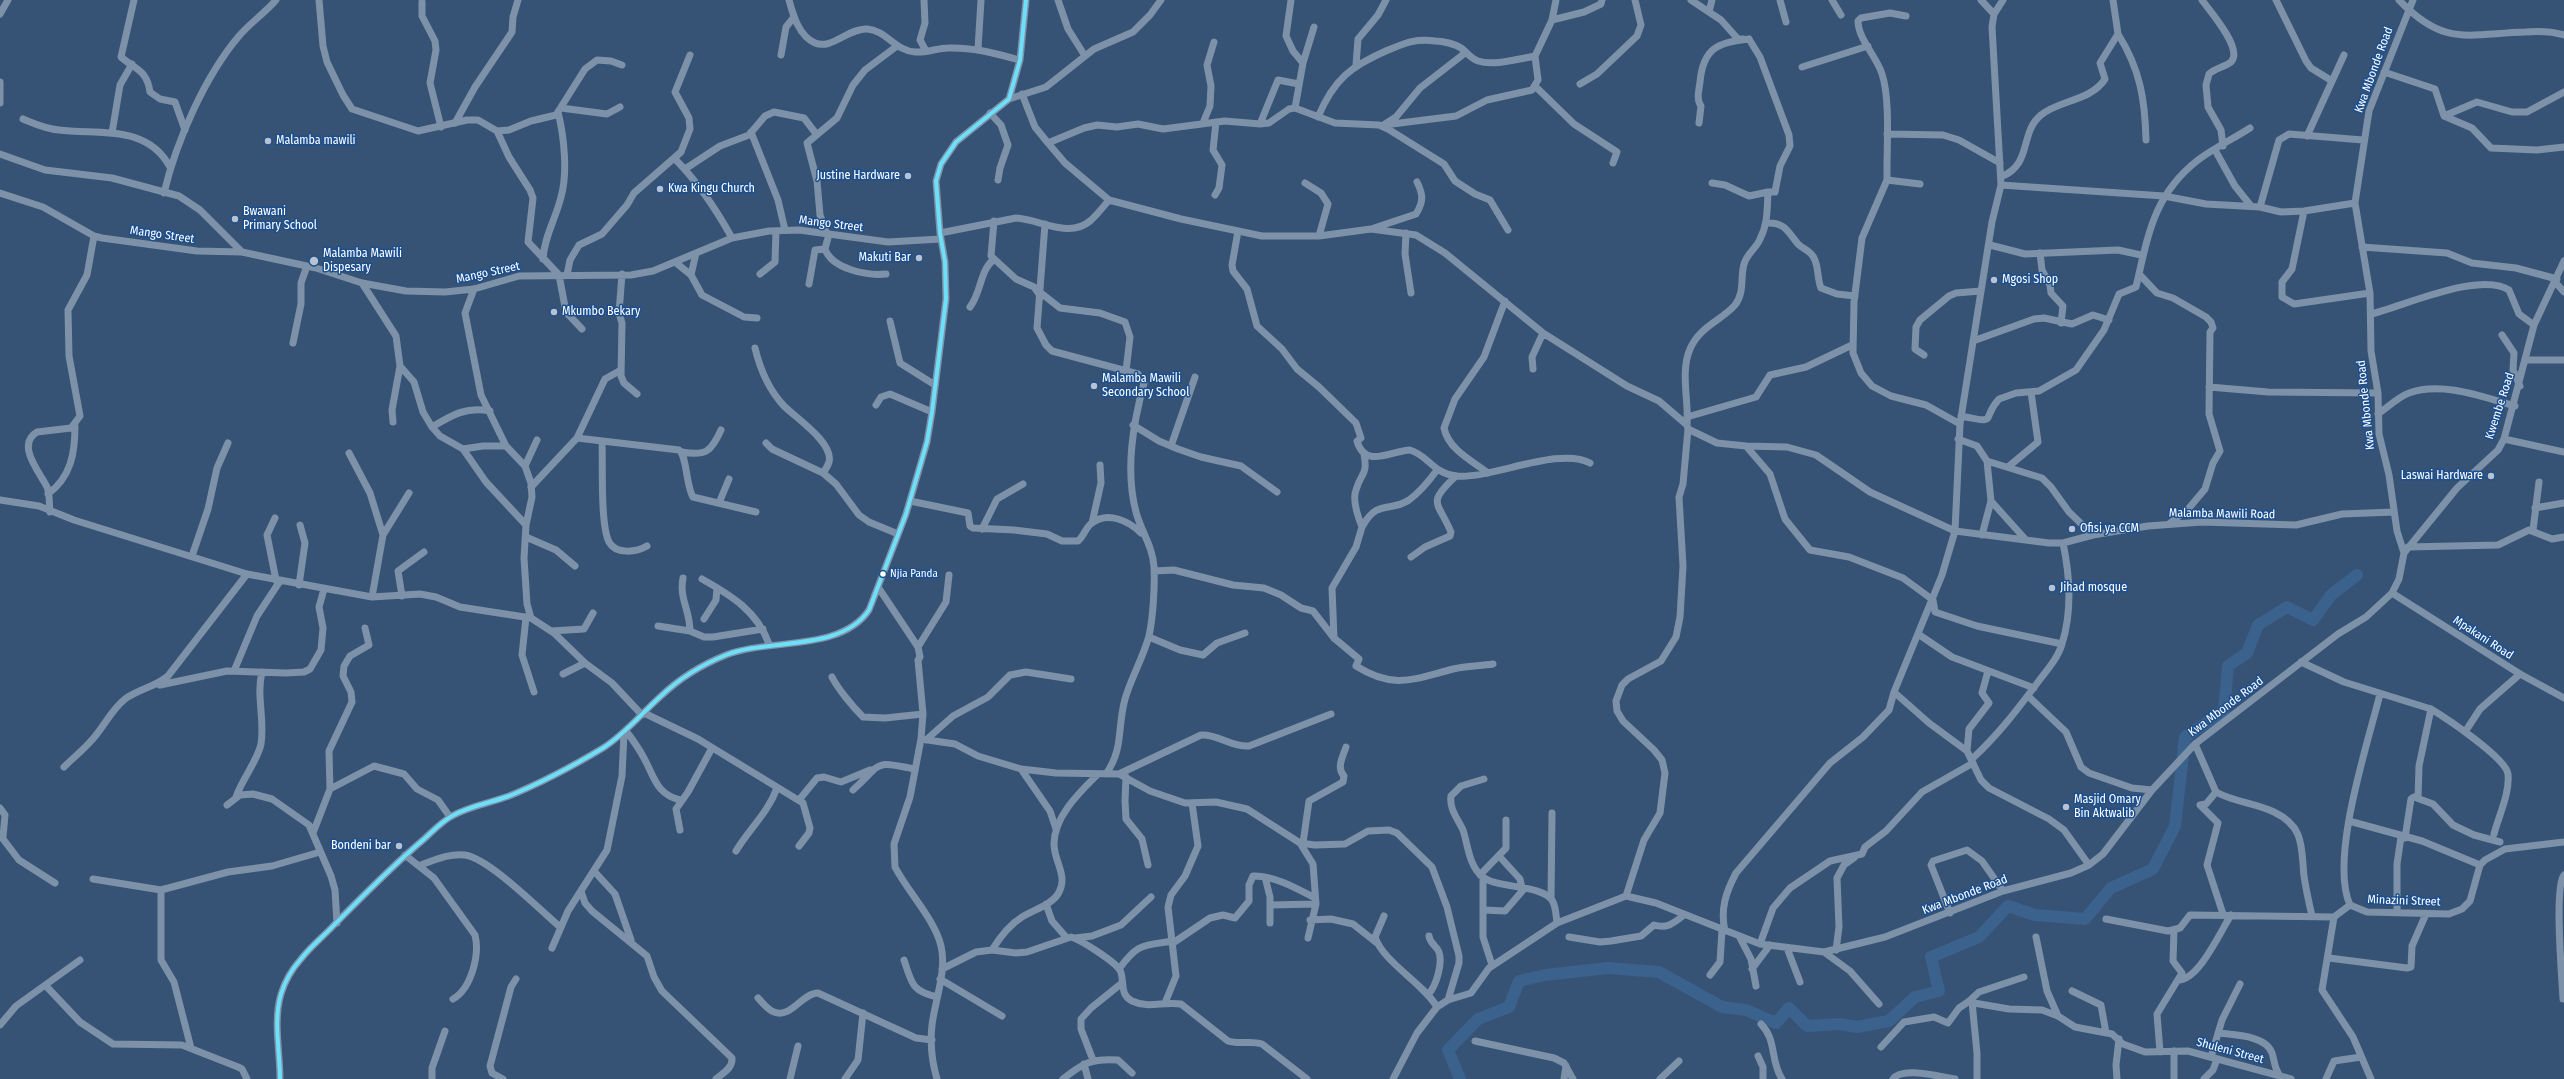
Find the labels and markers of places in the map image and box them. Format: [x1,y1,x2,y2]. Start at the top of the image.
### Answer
place label: Malamba mawili [276,134,356,148]
marker: Malamba mawili [263,136,273,146]
place label: Justine Hardware [817,169,900,183]
marker: Justine Hardware [903,171,913,181]
place label: Kwa Kingu Church [668,182,755,196]
marker: Kwa Kingu Church [655,184,665,194]
place label: Bwawani Primary School [243,205,317,233]
marker: Bwawani Primary School [230,214,240,224]
place label: Malamba Mawili Dispesary [323,247,402,275]
place label: Makuti Bar [858,251,911,265]
marker: Makuti Bar [914,253,924,263]
marker: Malamba Mawili Dispesary [308,255,320,267]
place label: Mgosi Shop [2002,273,2058,287]
marker: Mgosi Shop [1989,275,1999,285]
place label: Mkumbo Bekary [562,305,640,319]
marker: Mkumbo Bekary [549,307,559,317]
place label: Malamba Mawili Secondary School [1102,372,1189,400]
marker: Malamba Mawili Secondary School [1089,381,1099,391]
place label: Laswai Hardware [2401,469,2483,483]
marker: Laswai Hardware [2486,471,2496,481]
place label: Ofisi ya CCM [2080,522,2139,536]
marker: Ofisi ya CCM [2067,524,2077,534]
place label: Njia Panda [890,567,938,581]
marker: Njia Panda [878,569,888,579]
place label: Jihad mosque [2060,581,2127,595]
marker: Jihad mosque [2047,583,2057,593]
place label: Masjid Omary Bin Aktwalib [2074,793,2141,821]
marker: Masjid Omary Bin Aktwalib [2061,802,2071,812]
place label: Bondeni bar [331,839,391,853]
marker: Bondeni bar [394,841,404,851]

